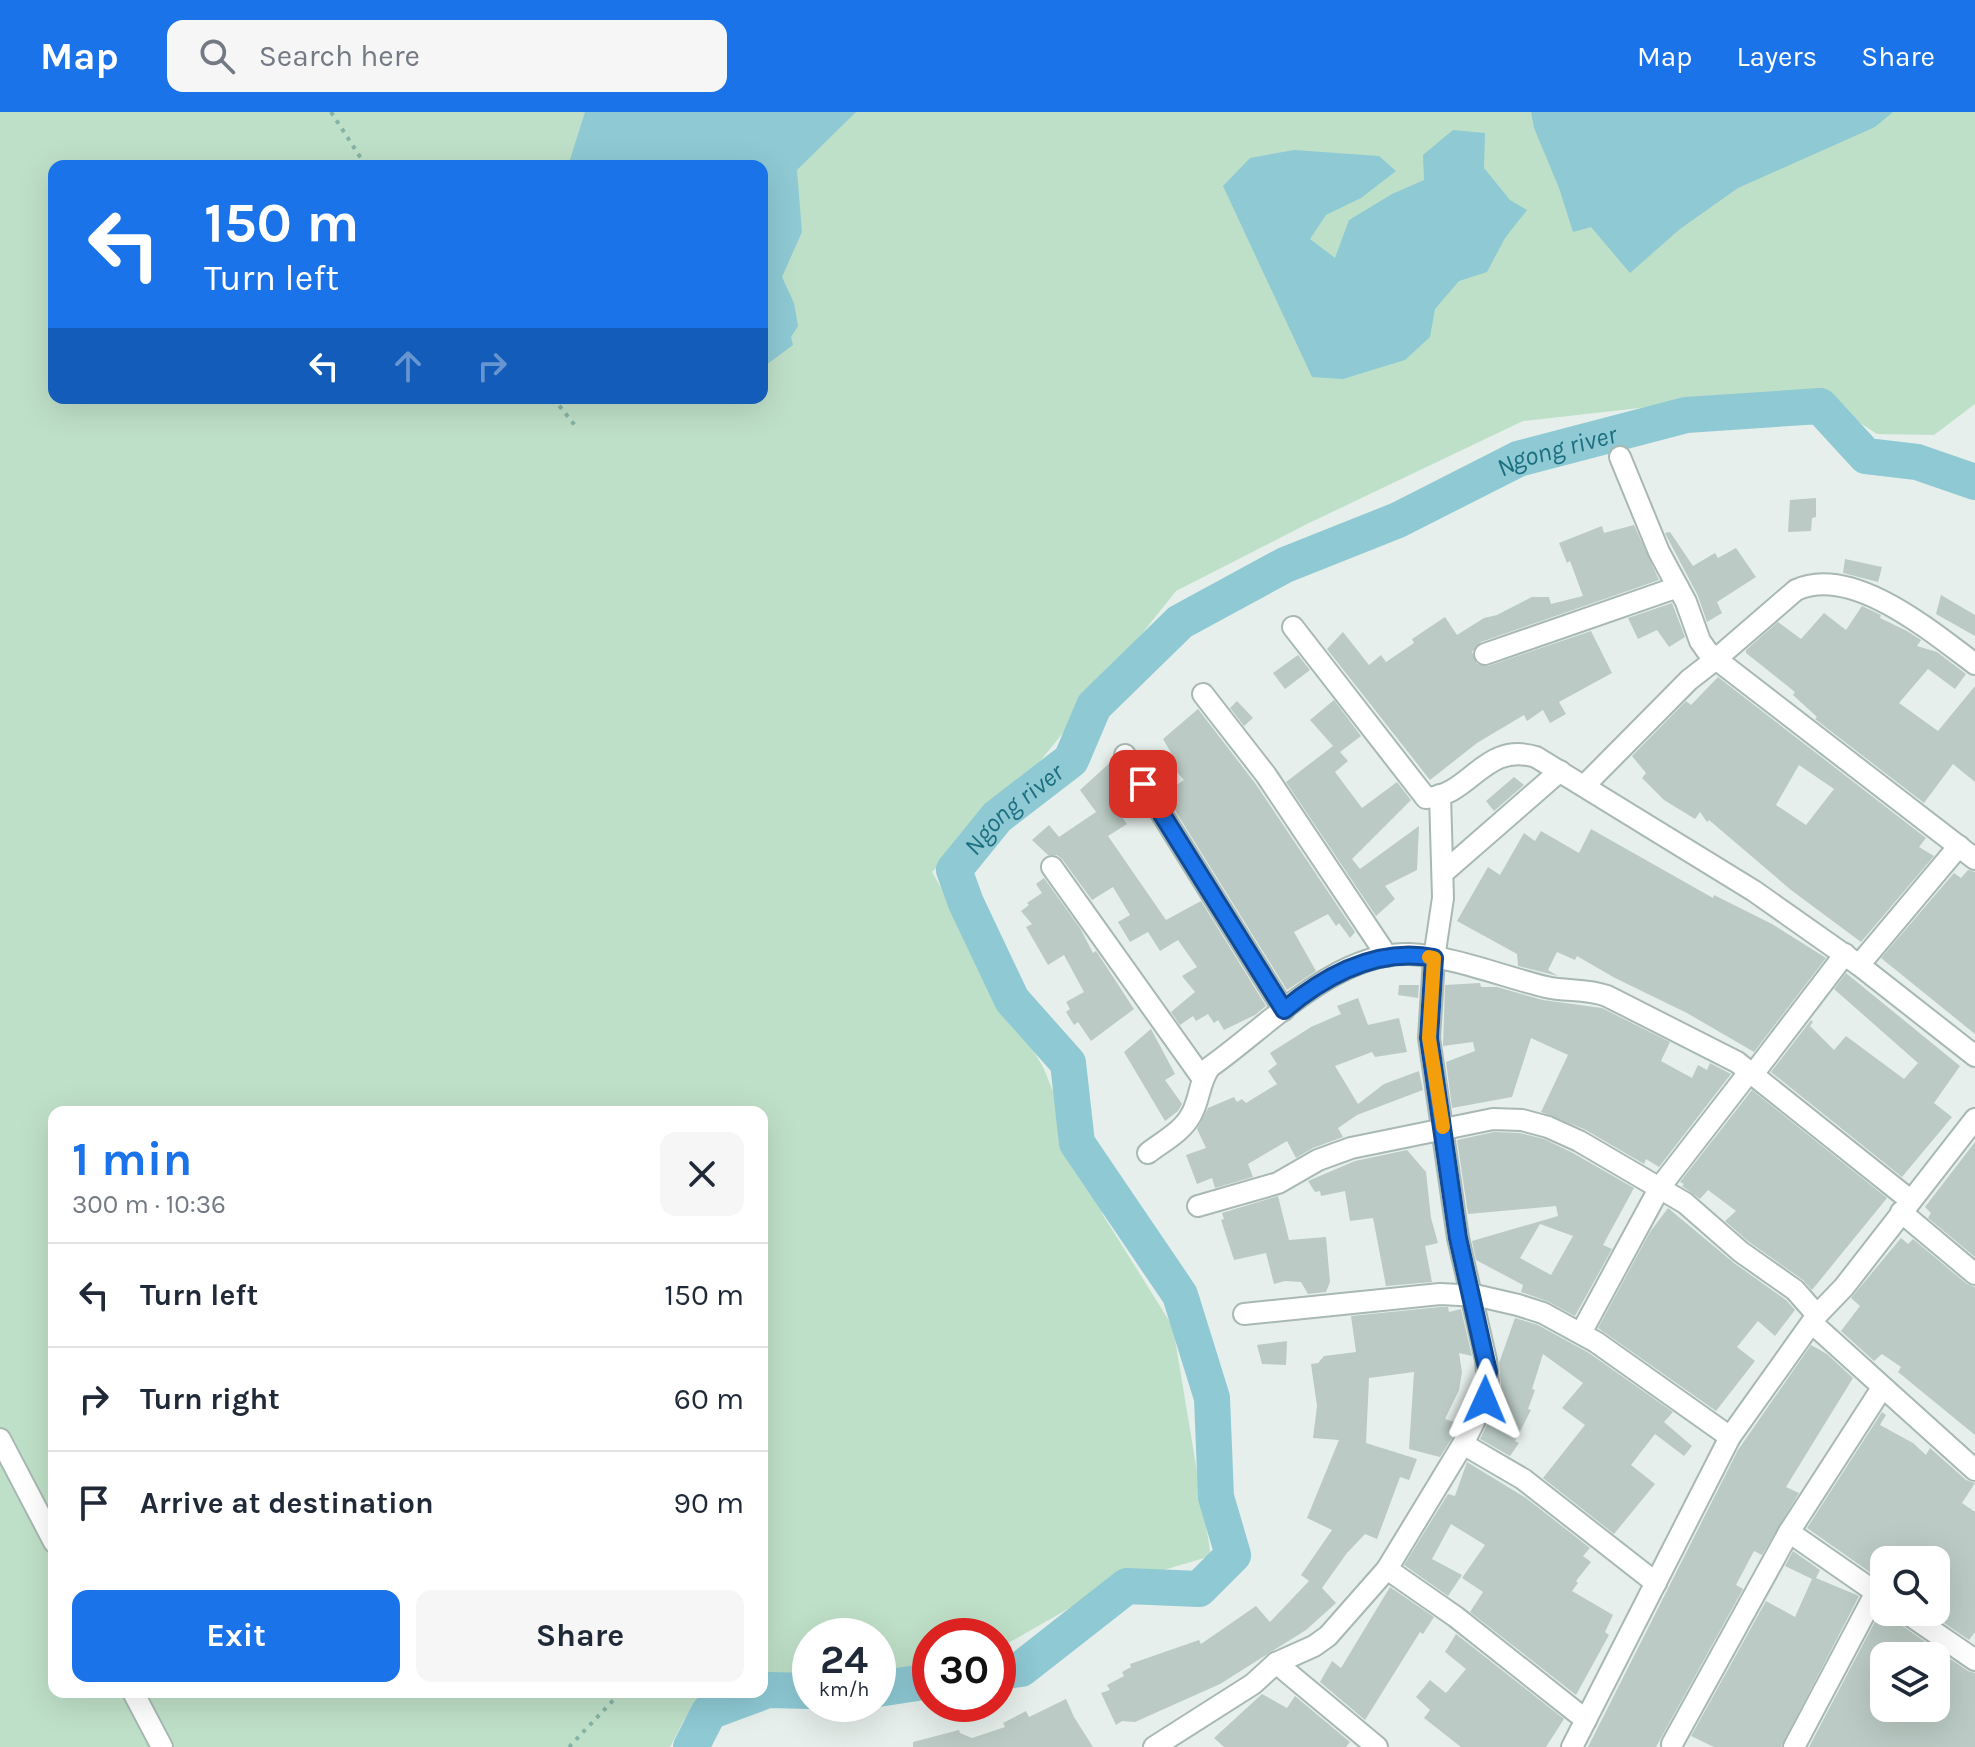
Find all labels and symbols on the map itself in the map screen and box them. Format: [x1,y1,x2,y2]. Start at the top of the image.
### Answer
water label: Ngong river [1491,418,1621,483]
pin [1109,750,1177,818]
water label: Ngong river [957,756,1070,861]
position arrow [1443,1358,1527,1442]
speed limit sign: 30 [912,1618,1016,1722]

